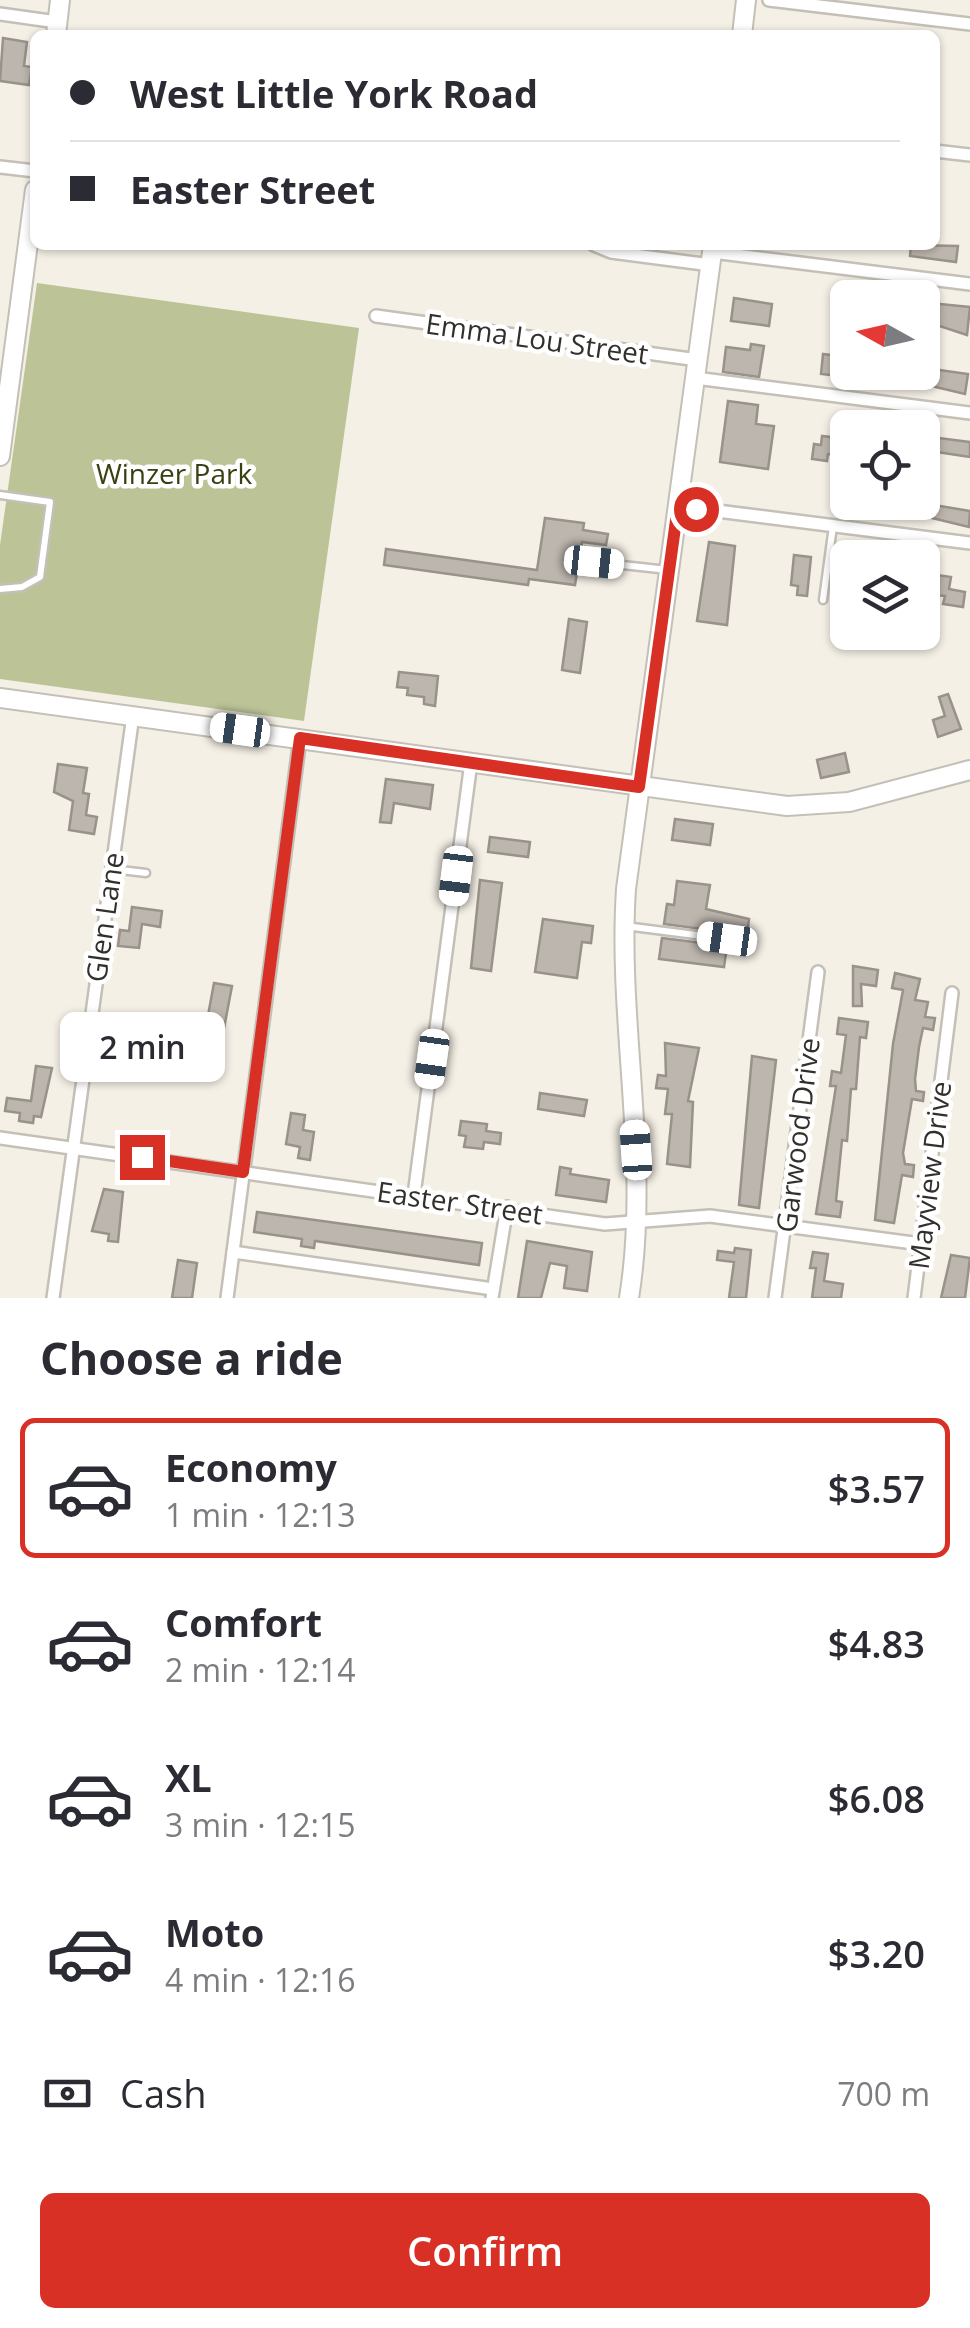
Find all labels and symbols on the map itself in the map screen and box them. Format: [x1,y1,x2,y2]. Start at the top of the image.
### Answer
north arrow [830,280,940,390]
street label: Emma Lou Street [423,304,651,372]
park label: Winzer Park [96,454,252,492]
route start [674,487,719,532]
car [563,544,625,580]
car [208,711,272,749]
car [437,844,475,908]
street label: Glen Lane [76,850,132,984]
car [695,920,759,958]
callout: 2 min [59,1012,224,1082]
car [413,1027,451,1091]
street label: Garwood Drive [766,1036,828,1234]
street label: Mayview Drive [899,1079,959,1271]
car [619,1119,653,1181]
route end [120,1135,165,1180]
street label: Easter Street [375,1172,545,1232]

